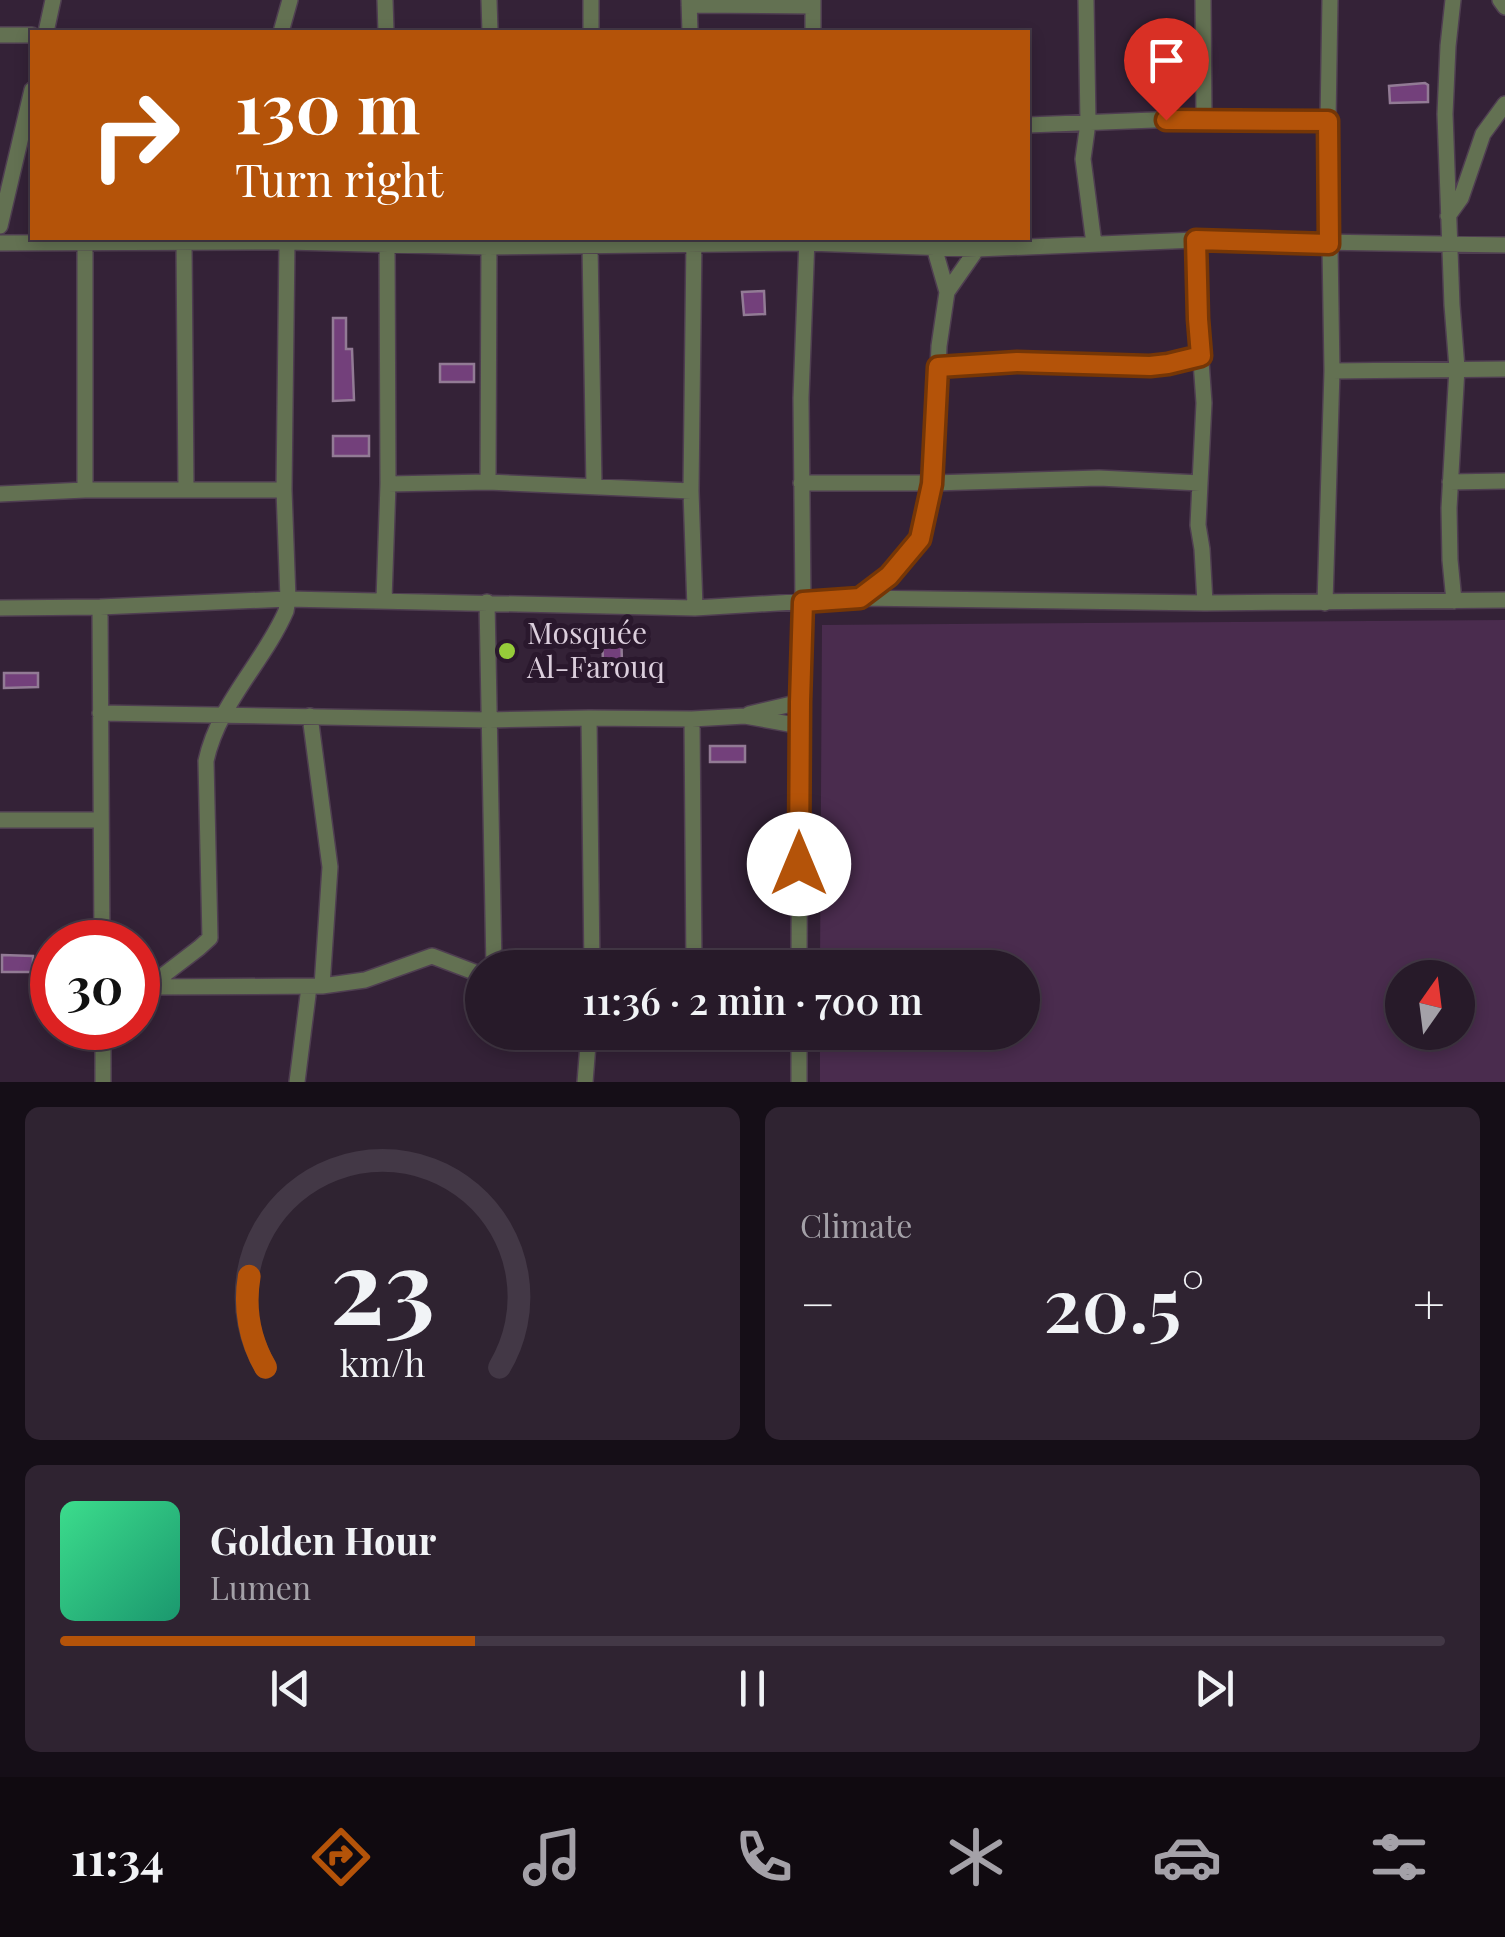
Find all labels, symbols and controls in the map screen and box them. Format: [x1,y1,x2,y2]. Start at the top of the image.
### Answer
pin [1124,18,1209,121]
icon: arrive [1139,33,1194,88]
text: 130 m [235,58,420,152]
icon: right [70,70,200,200]
text: Turn right [235,148,443,208]
place label: Mosquée Al-Farouq [526,612,665,686]
marker: Mosquée Al-Farouq [496,640,518,662]
position arrow [747,812,851,916]
speed limit sign: 30 [30,920,160,1050]
north arrow [1385,960,1475,1050]
map controls [1385,960,1475,1050]
text: 11:36 · 2 min · 700 m [582,974,923,1025]
text: Climate [800,1203,912,1246]
text: 23 [330,1212,435,1351]
text: 20.5° [1043,1252,1205,1352]
text: − [800,1265,836,1339]
text: + [1413,1265,1445,1339]
text: km/h [340,1338,425,1386]
text: Golden Hour [210,1514,436,1565]
text: Lumen [210,1565,311,1608]
icon: previous [263,1661,318,1716]
icon: pause [725,1661,780,1716]
icon: next [1187,1661,1242,1716]
icon: directions [306,1822,376,1892]
icon: music [517,1822,587,1892]
icon: phone [729,1822,799,1892]
icon: climate [941,1822,1011,1892]
icon: car [1152,1822,1222,1892]
icon: filters [1364,1822,1434,1892]
text: 11:34 [71,1827,164,1887]

